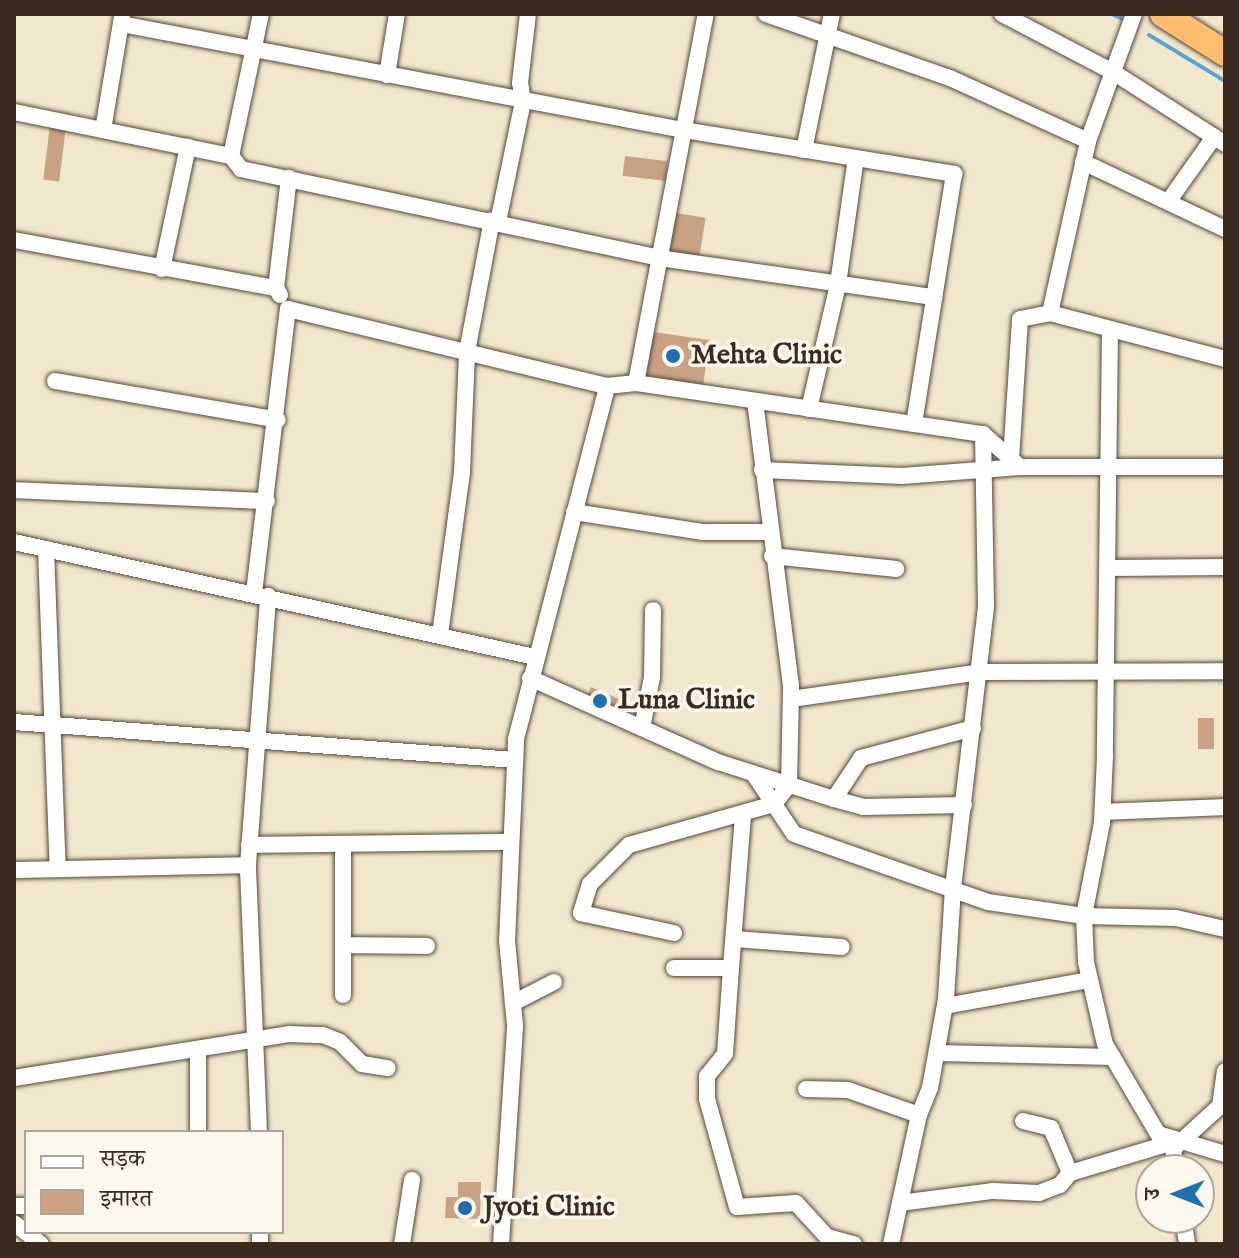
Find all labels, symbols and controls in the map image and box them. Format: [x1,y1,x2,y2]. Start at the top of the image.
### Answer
place label: Mehta Clinic [691,339,842,373]
marker: Mehta Clinic [662,345,684,367]
place label: Luna Clinic [618,684,755,718]
marker: Luna Clinic [589,690,611,712]
legend [24,1130,284,1234]
text: सड़क [100,1144,145,1175]
north arrow [1135,1154,1215,1234]
text: इमारत [100,1184,152,1215]
text: उ [1139,1188,1167,1200]
place label: Jyoti Clinic [483,1191,615,1225]
marker: Jyoti Clinic [454,1197,476,1219]

